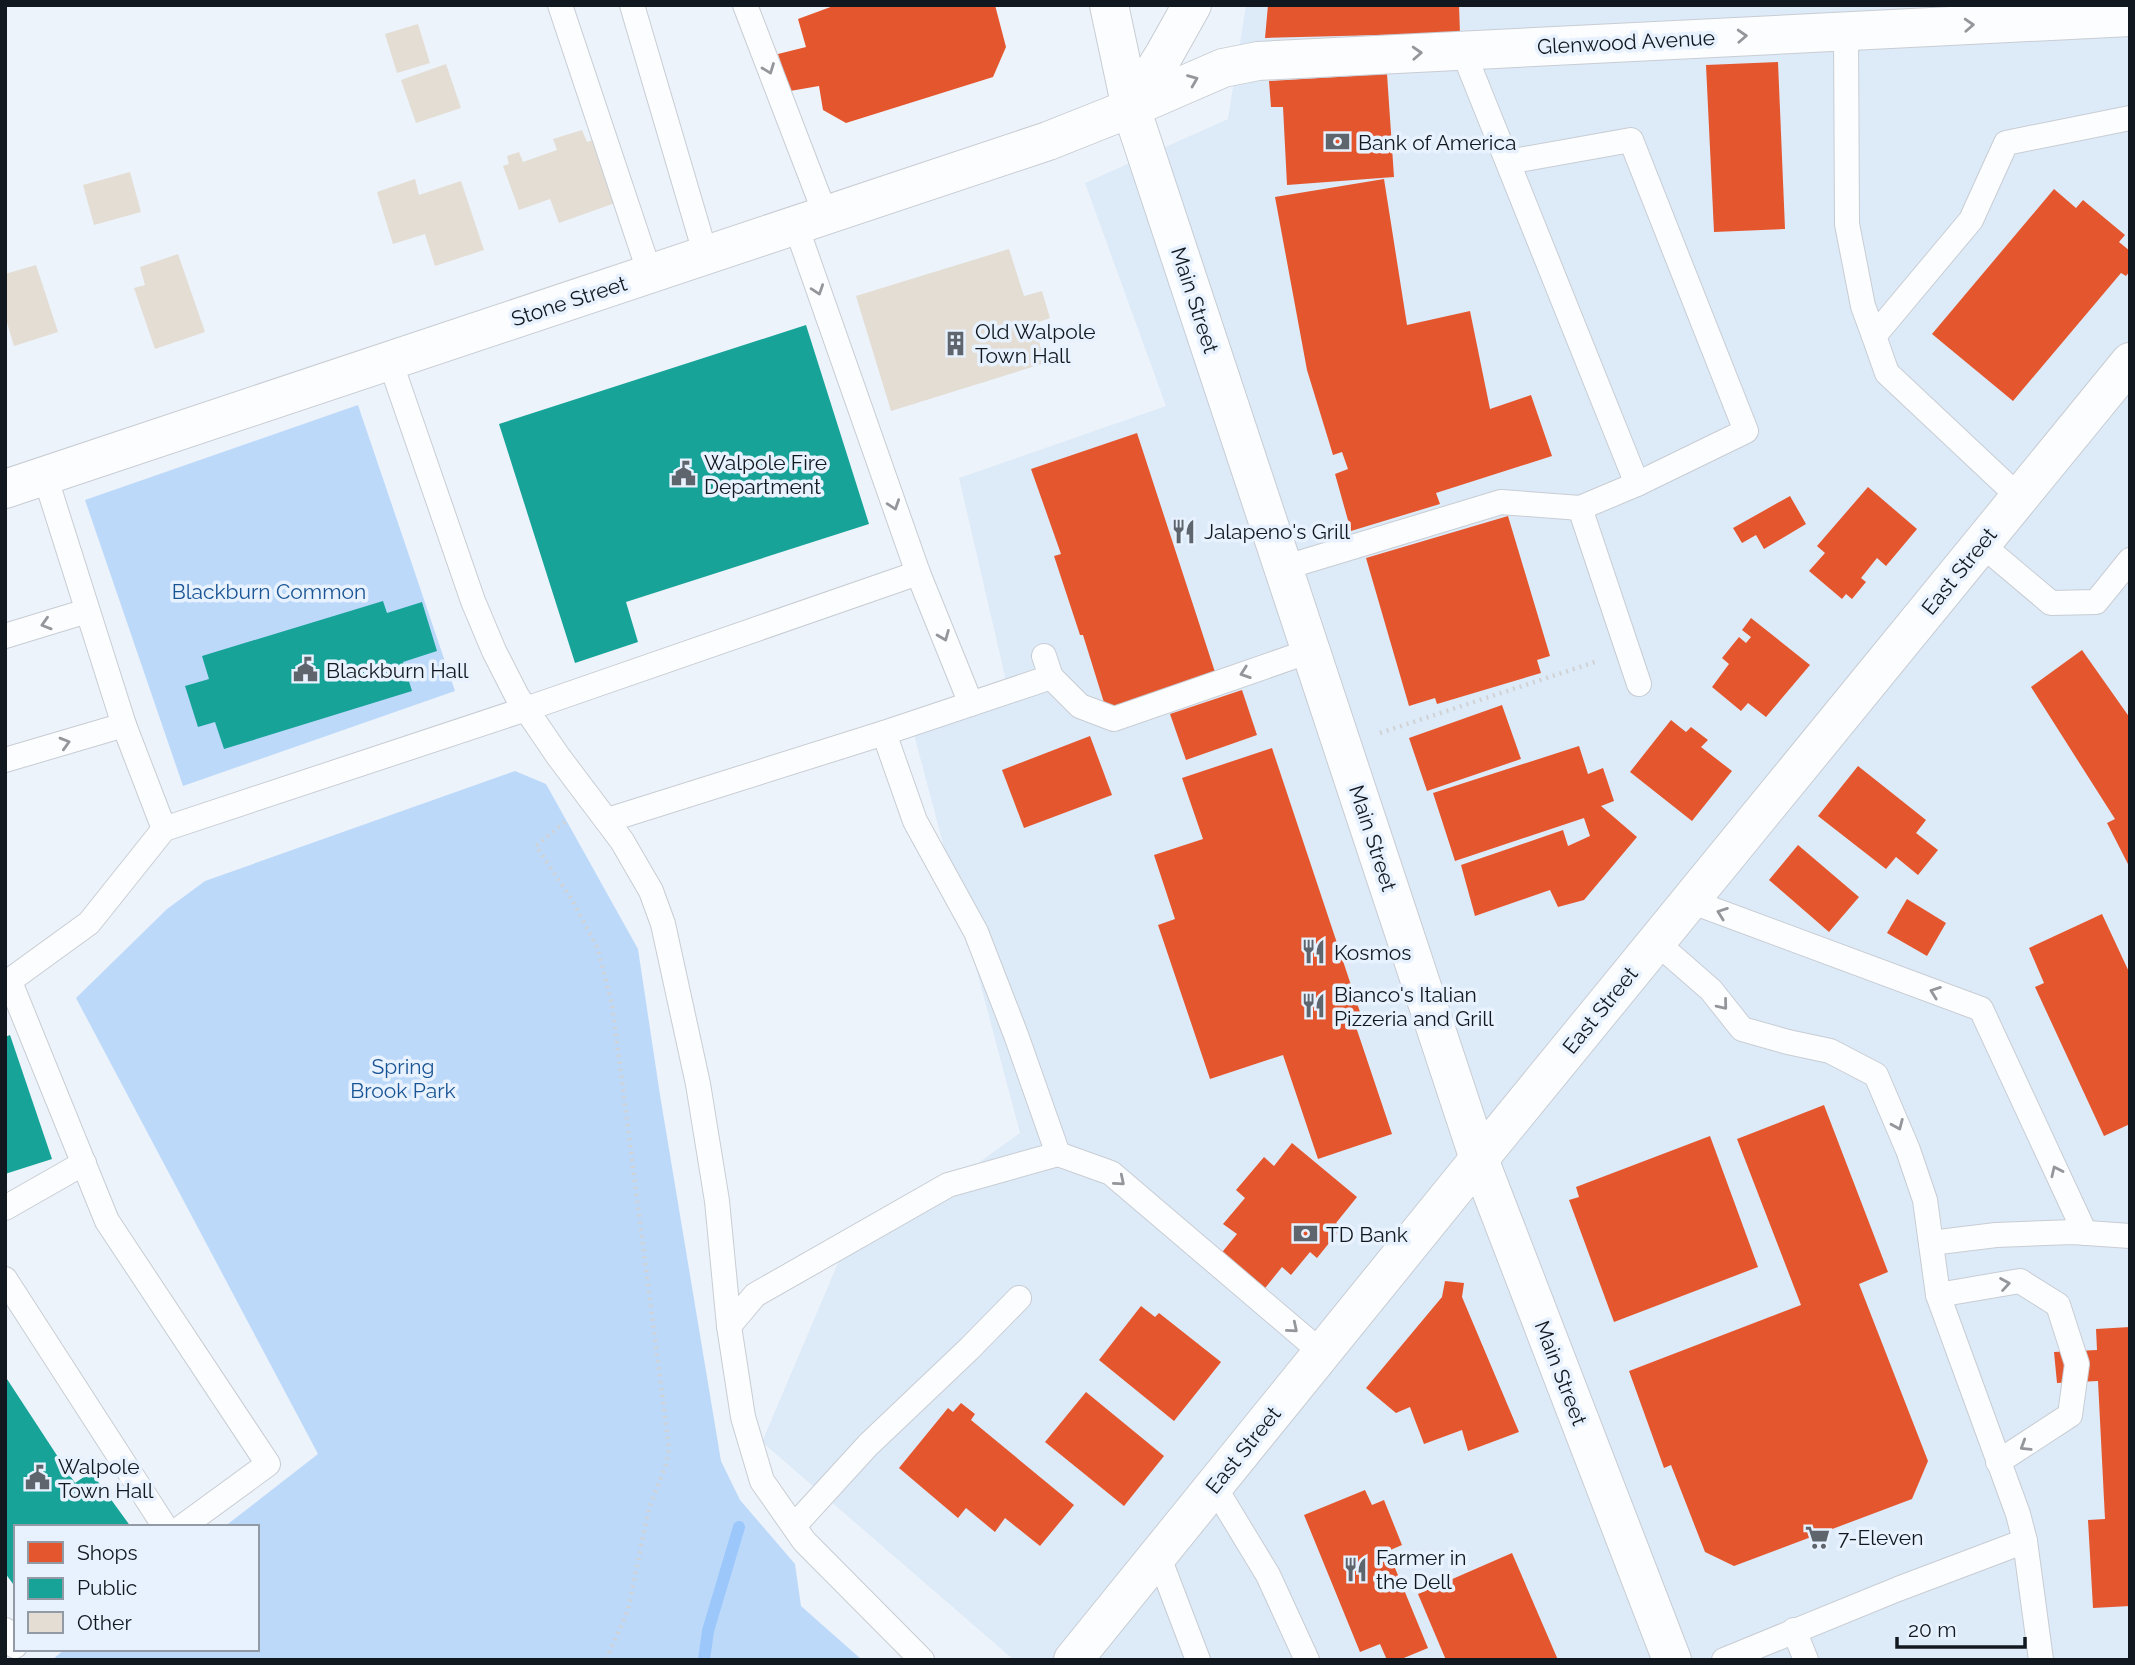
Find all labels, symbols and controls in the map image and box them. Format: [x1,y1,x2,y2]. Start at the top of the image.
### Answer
one-way arrow [1964,18,1975,33]
street label: Glenwood Avenue [1536,25,1716,59]
one-way arrow [1737,29,1748,44]
one-way arrow [1412,45,1423,60]
one-way arrow [761,62,775,74]
one-way arrow [1186,75,1198,89]
bank icon: Bank of America [1324,128,1352,156]
place label: Bank of America [1358,130,1516,155]
street label: Main Street [1166,244,1224,356]
street label: Stone Street [508,271,630,331]
one-way arrow [810,283,824,295]
place label: Old Walpole Town Hall [975,319,1096,368]
building icon: Old Walpole Town Hall [941,329,969,357]
place label: Walpole Fire Department [704,450,827,499]
public building icon: Walpole Fire Department [670,460,698,488]
one-way arrow [886,498,900,510]
restaurant icon: Jalapeno's Grill [1170,517,1198,545]
place label: Jalapeno's Grill [1204,519,1350,544]
street label: East Street [1916,522,2002,620]
park label: Blackburn Common [172,579,366,604]
one-way arrow [40,615,52,630]
one-way arrow [935,629,949,641]
public building icon: Blackburn Hall [292,656,320,684]
place label: Blackburn Hall [326,658,469,683]
one-way arrow [1240,665,1252,679]
one-way arrow [59,736,71,751]
street label: Main Street [1344,782,1402,894]
one-way arrow [1716,907,1728,921]
restaurant icon: Kosmos [1300,938,1328,966]
place label: Kosmos [1334,940,1411,965]
street label: East Street [1557,961,1643,1059]
place label: Bianco's Italian Pizzeria and Grill [1334,982,1494,1031]
one-way arrow [1929,986,1941,1000]
restaurant icon: Bianco's Italian Pizzeria and Grill [1300,992,1328,1020]
one-way arrow [1715,998,1728,1010]
park label: Spring Brook Park [350,1054,456,1103]
one-way arrow [1890,1118,1904,1130]
one-way arrow [2050,1166,2064,1178]
one-way arrow [1112,1173,1125,1185]
bank icon: TD Bank [1292,1220,1320,1248]
place label: TD Bank [1326,1222,1408,1247]
one-way arrow [1999,1277,2011,1292]
street label: Main Street [1530,1317,1592,1429]
one-way arrow [1285,1320,1298,1332]
street label: East Street [1200,1401,1286,1499]
one-way arrow [2020,1437,2033,1450]
place label: Walpole Town Hall [58,1454,154,1503]
public building icon: Walpole Town Hall [24,1464,52,1492]
supermarket icon: 7-Eleven [1804,1523,1832,1551]
legend [14,1525,259,1651]
place label: 7-Eleven [1838,1525,1923,1550]
text: Shops [77,1540,138,1565]
place label: Farmer in the Dell [1376,1545,1467,1594]
restaurant icon: Farmer in the Dell [1342,1555,1370,1583]
text: Public [77,1575,137,1600]
scale bar [1897,1606,2025,1650]
text: Other [77,1610,132,1635]
text: 20 m [1908,1617,1956,1642]

